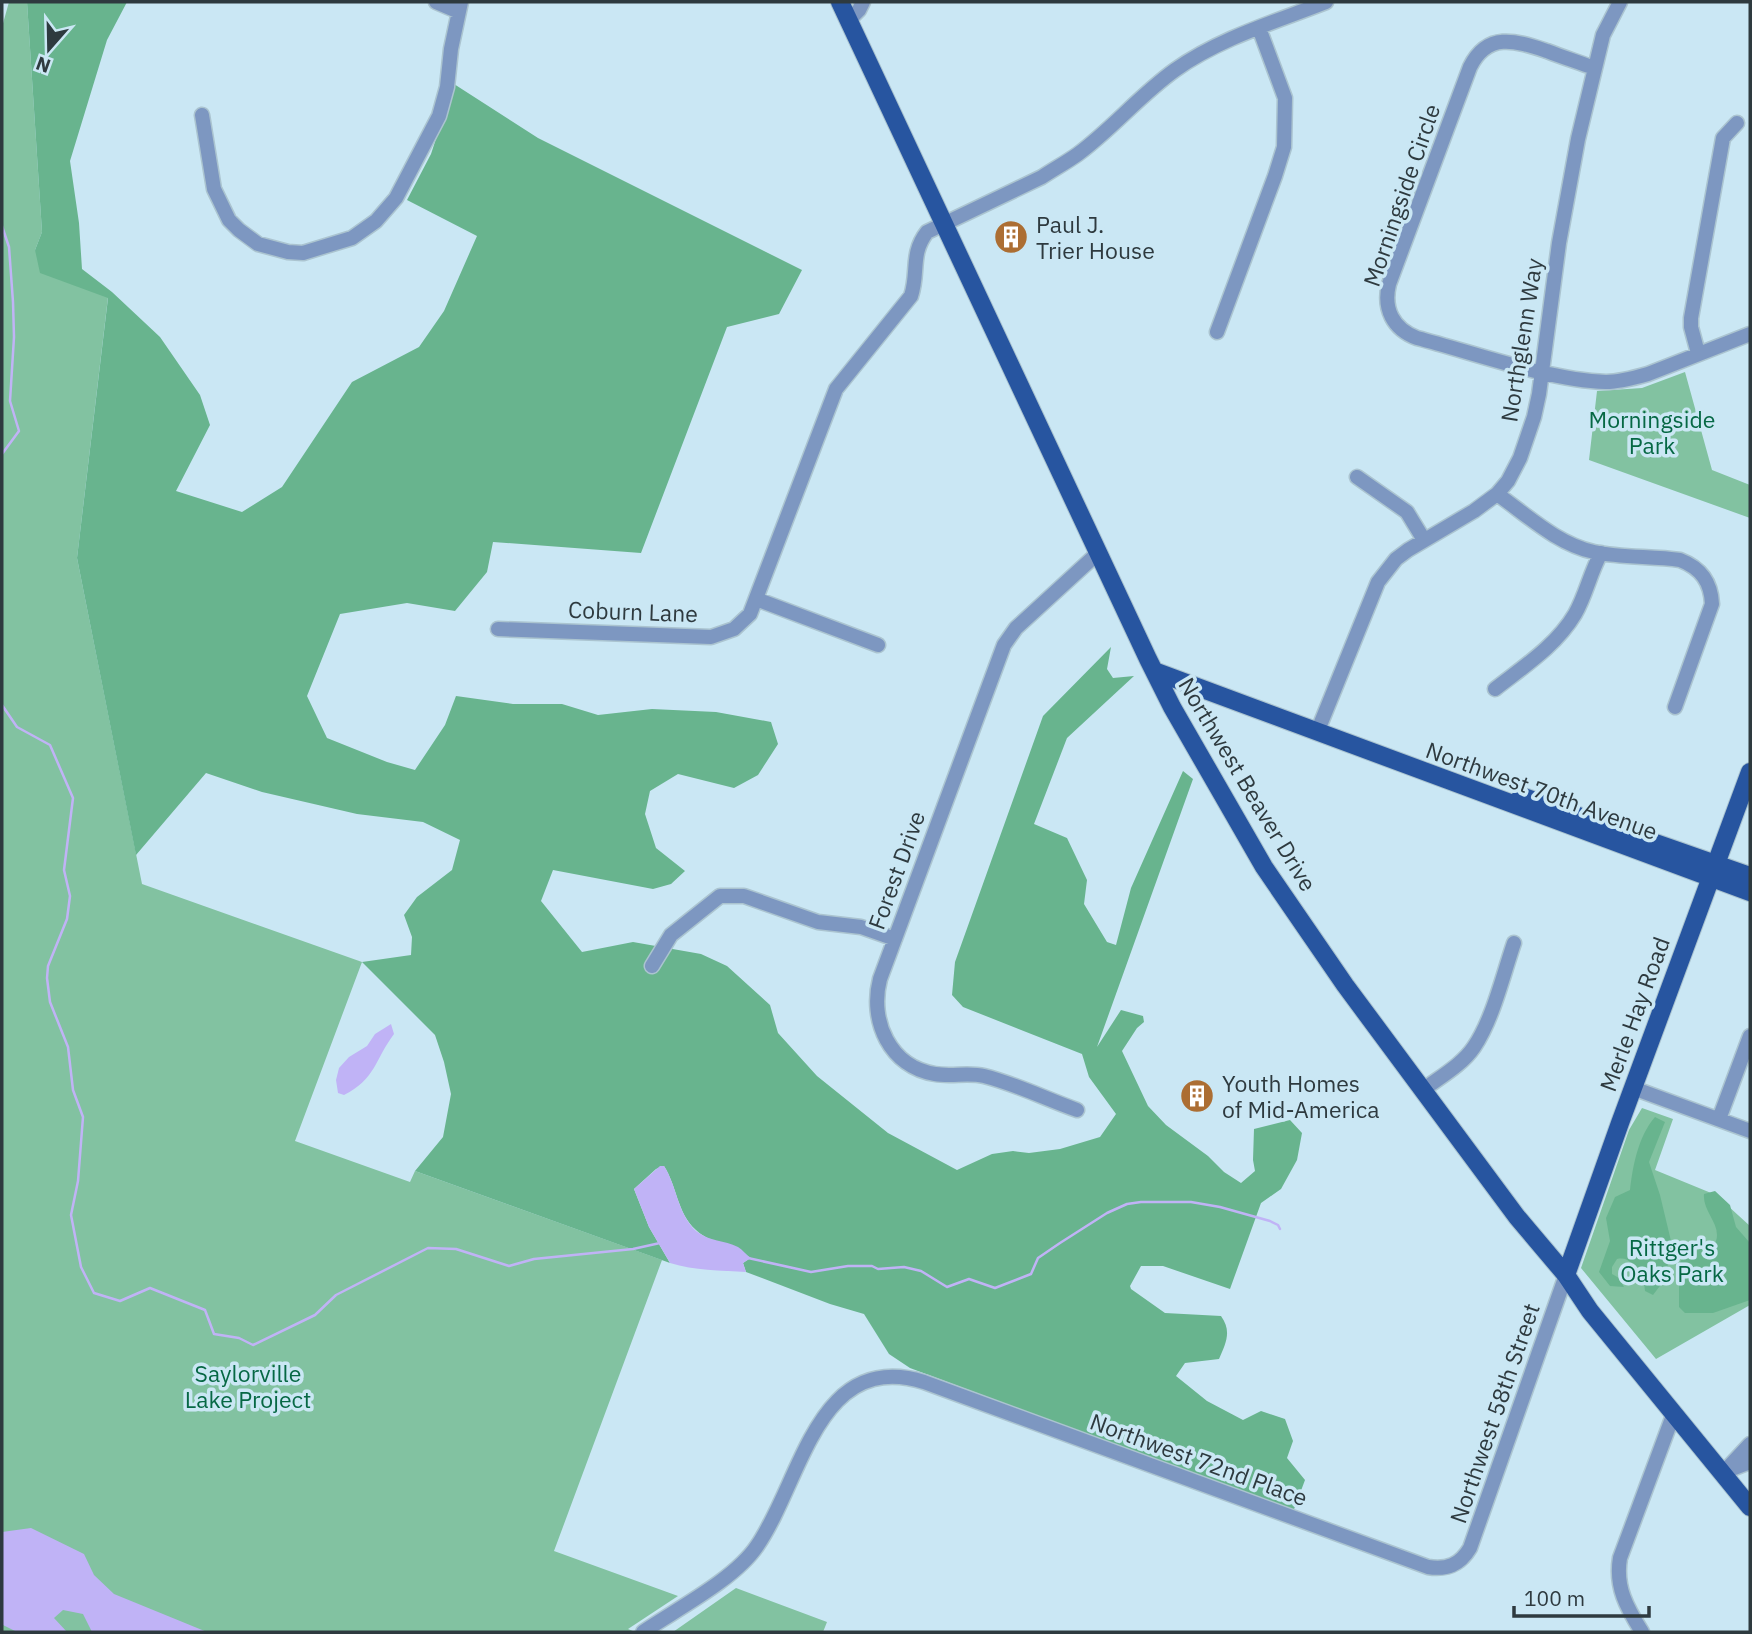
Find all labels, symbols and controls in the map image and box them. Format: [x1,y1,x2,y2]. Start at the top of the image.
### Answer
north arrow [14,14,84,84]
text: N [33,51,54,79]
street label: Morningside Circle [1356,100,1446,290]
place label: Paul J. Trier House [1036,209,1155,265]
building icon: Paul J. Trier House [992,218,1030,256]
street label: Northglenn Way [1493,256,1549,424]
park label: Morningside Park [1589,404,1715,460]
street label: Coburn Lane [568,594,698,628]
street label: Northwest Beaver Drive [1172,672,1324,896]
street label: Northwest 70th Avenue [1422,734,1662,846]
street label: Forest Drive [861,807,931,933]
street label: Merle Hay Road [1592,933,1676,1095]
place label: Youth Homes of Mid-America [1222,1068,1380,1124]
building icon: Youth Homes of Mid-America [1178,1077,1216,1115]
park label: Rittger's Oaks Park [1620,1232,1724,1288]
street label: Northwest 58th Street [1442,1299,1546,1527]
park label: Saylorville Lake Project [185,1358,311,1414]
street label: Northwest 72nd Place [1086,1406,1312,1512]
scale bar [1514,1574,1649,1618]
text: 100 m [1524,1584,1585,1612]

